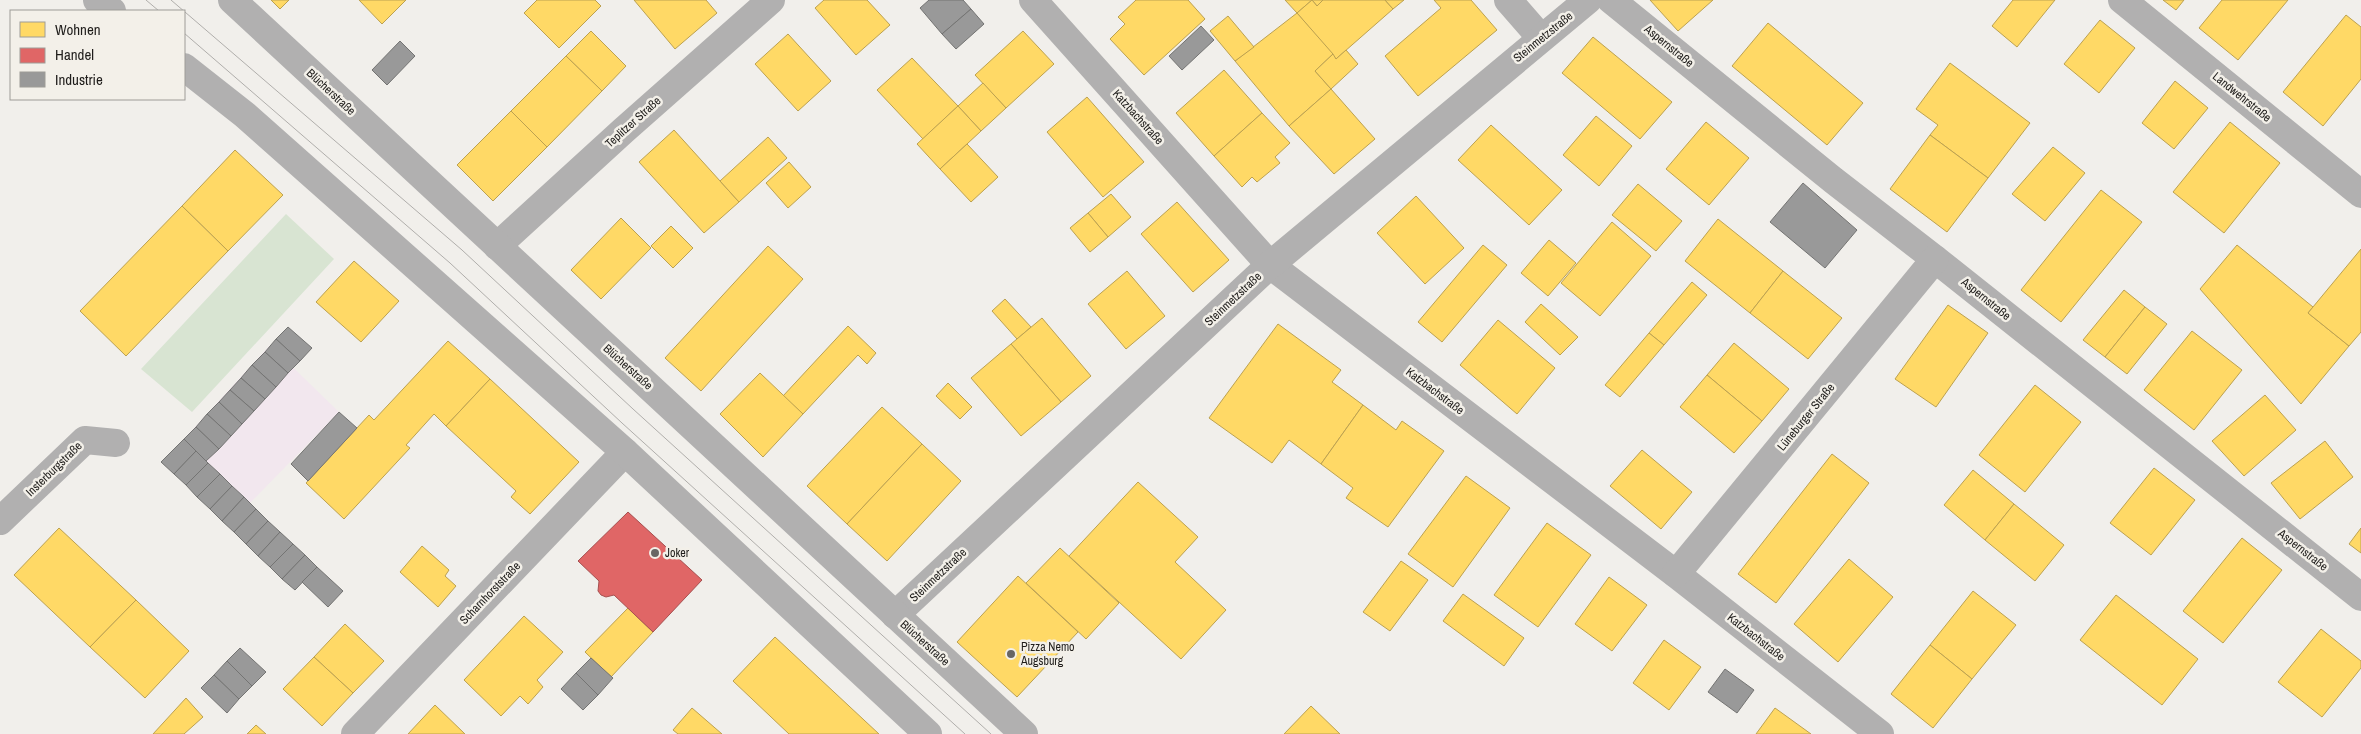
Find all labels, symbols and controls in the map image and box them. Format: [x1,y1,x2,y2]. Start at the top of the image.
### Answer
street label: Steinmetzstraße [1510,8,1576,66]
legend [10,10,185,100]
text: Wohnen [55,19,101,40]
street label: Aspernstraße [1640,21,1697,71]
text: Handel [55,44,94,65]
street label: Blücherstraße [303,65,359,119]
street label: Landwehrstraße [2209,68,2275,126]
text: Industrie [55,69,103,90]
street label: Katzbachstraße [1109,86,1167,148]
street label: Teplitzer Straße [602,93,664,151]
street label: Steinmetzstraße [1201,269,1265,329]
street label: Aspernstraße [1957,274,2014,324]
street label: Blücherstraße [600,341,656,393]
street label: Katzbachstraße [1403,364,1467,418]
street label: Lüneburger Straße [1774,380,1838,454]
street label: Insterburgstraße [22,438,86,500]
street label: Aspernstraße [2274,525,2331,574]
place label: Joker [665,545,690,561]
street label: Steinmetzstraße [906,545,970,605]
marker: Joker [649,547,661,559]
street label: Scharnhorststraße [456,558,524,628]
street label: Katzbachstraße [1724,609,1788,665]
street label: Blücherstraße [897,617,953,669]
place label: Pizza Nemo Augsburg [1020,639,1075,669]
marker: Pizza Nemo Augsburg [1005,648,1017,660]

